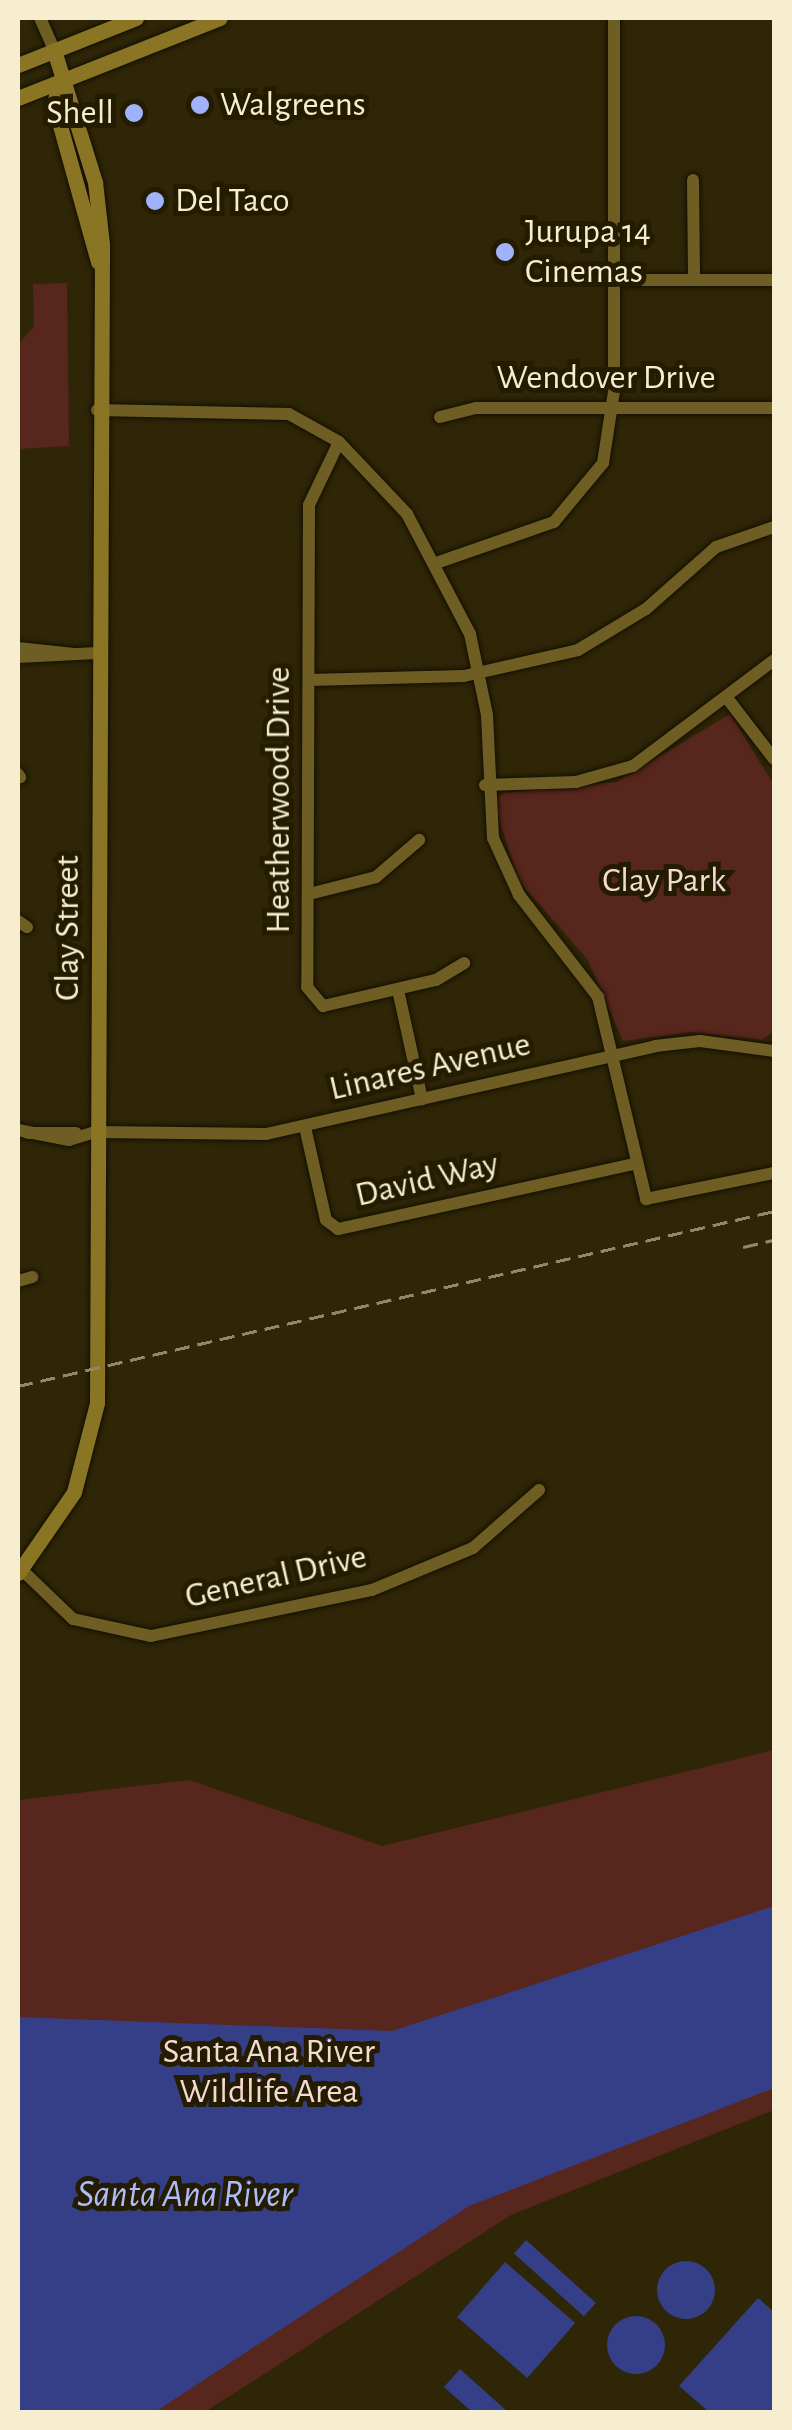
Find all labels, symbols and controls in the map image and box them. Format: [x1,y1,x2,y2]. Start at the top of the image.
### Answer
place label: Walgreens [220,84,366,126]
place label: Shell [46,92,114,134]
marker: Walgreens [189,94,211,116]
marker: Shell [123,102,145,124]
place label: Del Taco [175,180,290,222]
marker: Del Taco [144,190,166,212]
place label: Jurupa 14 Cinemas [525,211,651,293]
marker: Jurupa 14 Cinemas [494,241,516,263]
street label: Wendover Drive [496,357,716,399]
street label: Heatherwood Drive [258,667,300,933]
street label: Clay Street [47,855,89,1001]
park label: Clay Park [602,860,726,902]
street label: Linares Avenue [325,1023,535,1111]
street label: David Way [351,1143,503,1217]
street label: General Drive [181,1536,371,1618]
park label: Santa Ana River Wildlife Area [163,2031,375,2113]
water label: Santa Ana River [77,2173,293,2219]

